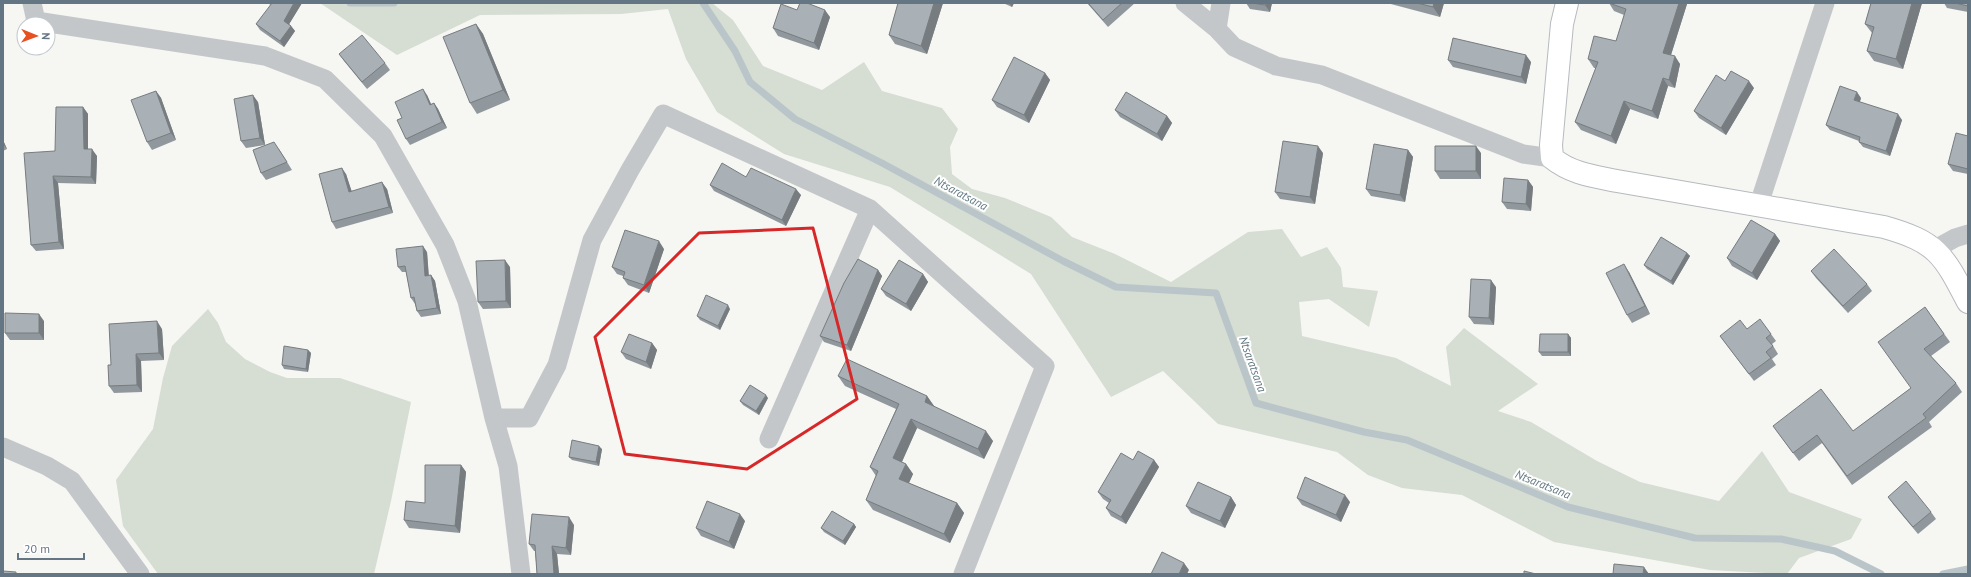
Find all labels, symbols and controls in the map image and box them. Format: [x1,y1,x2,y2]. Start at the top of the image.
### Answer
north arrow [16,16,56,56]
text: N [39,32,53,40]
water label: Ntsaratsana [932,173,990,213]
water label: Ntsaratsana [1236,334,1270,394]
water label: Ntsaratsana [1513,466,1573,502]
scale bar [18,535,84,561]
text: 20 m [24,541,50,556]

